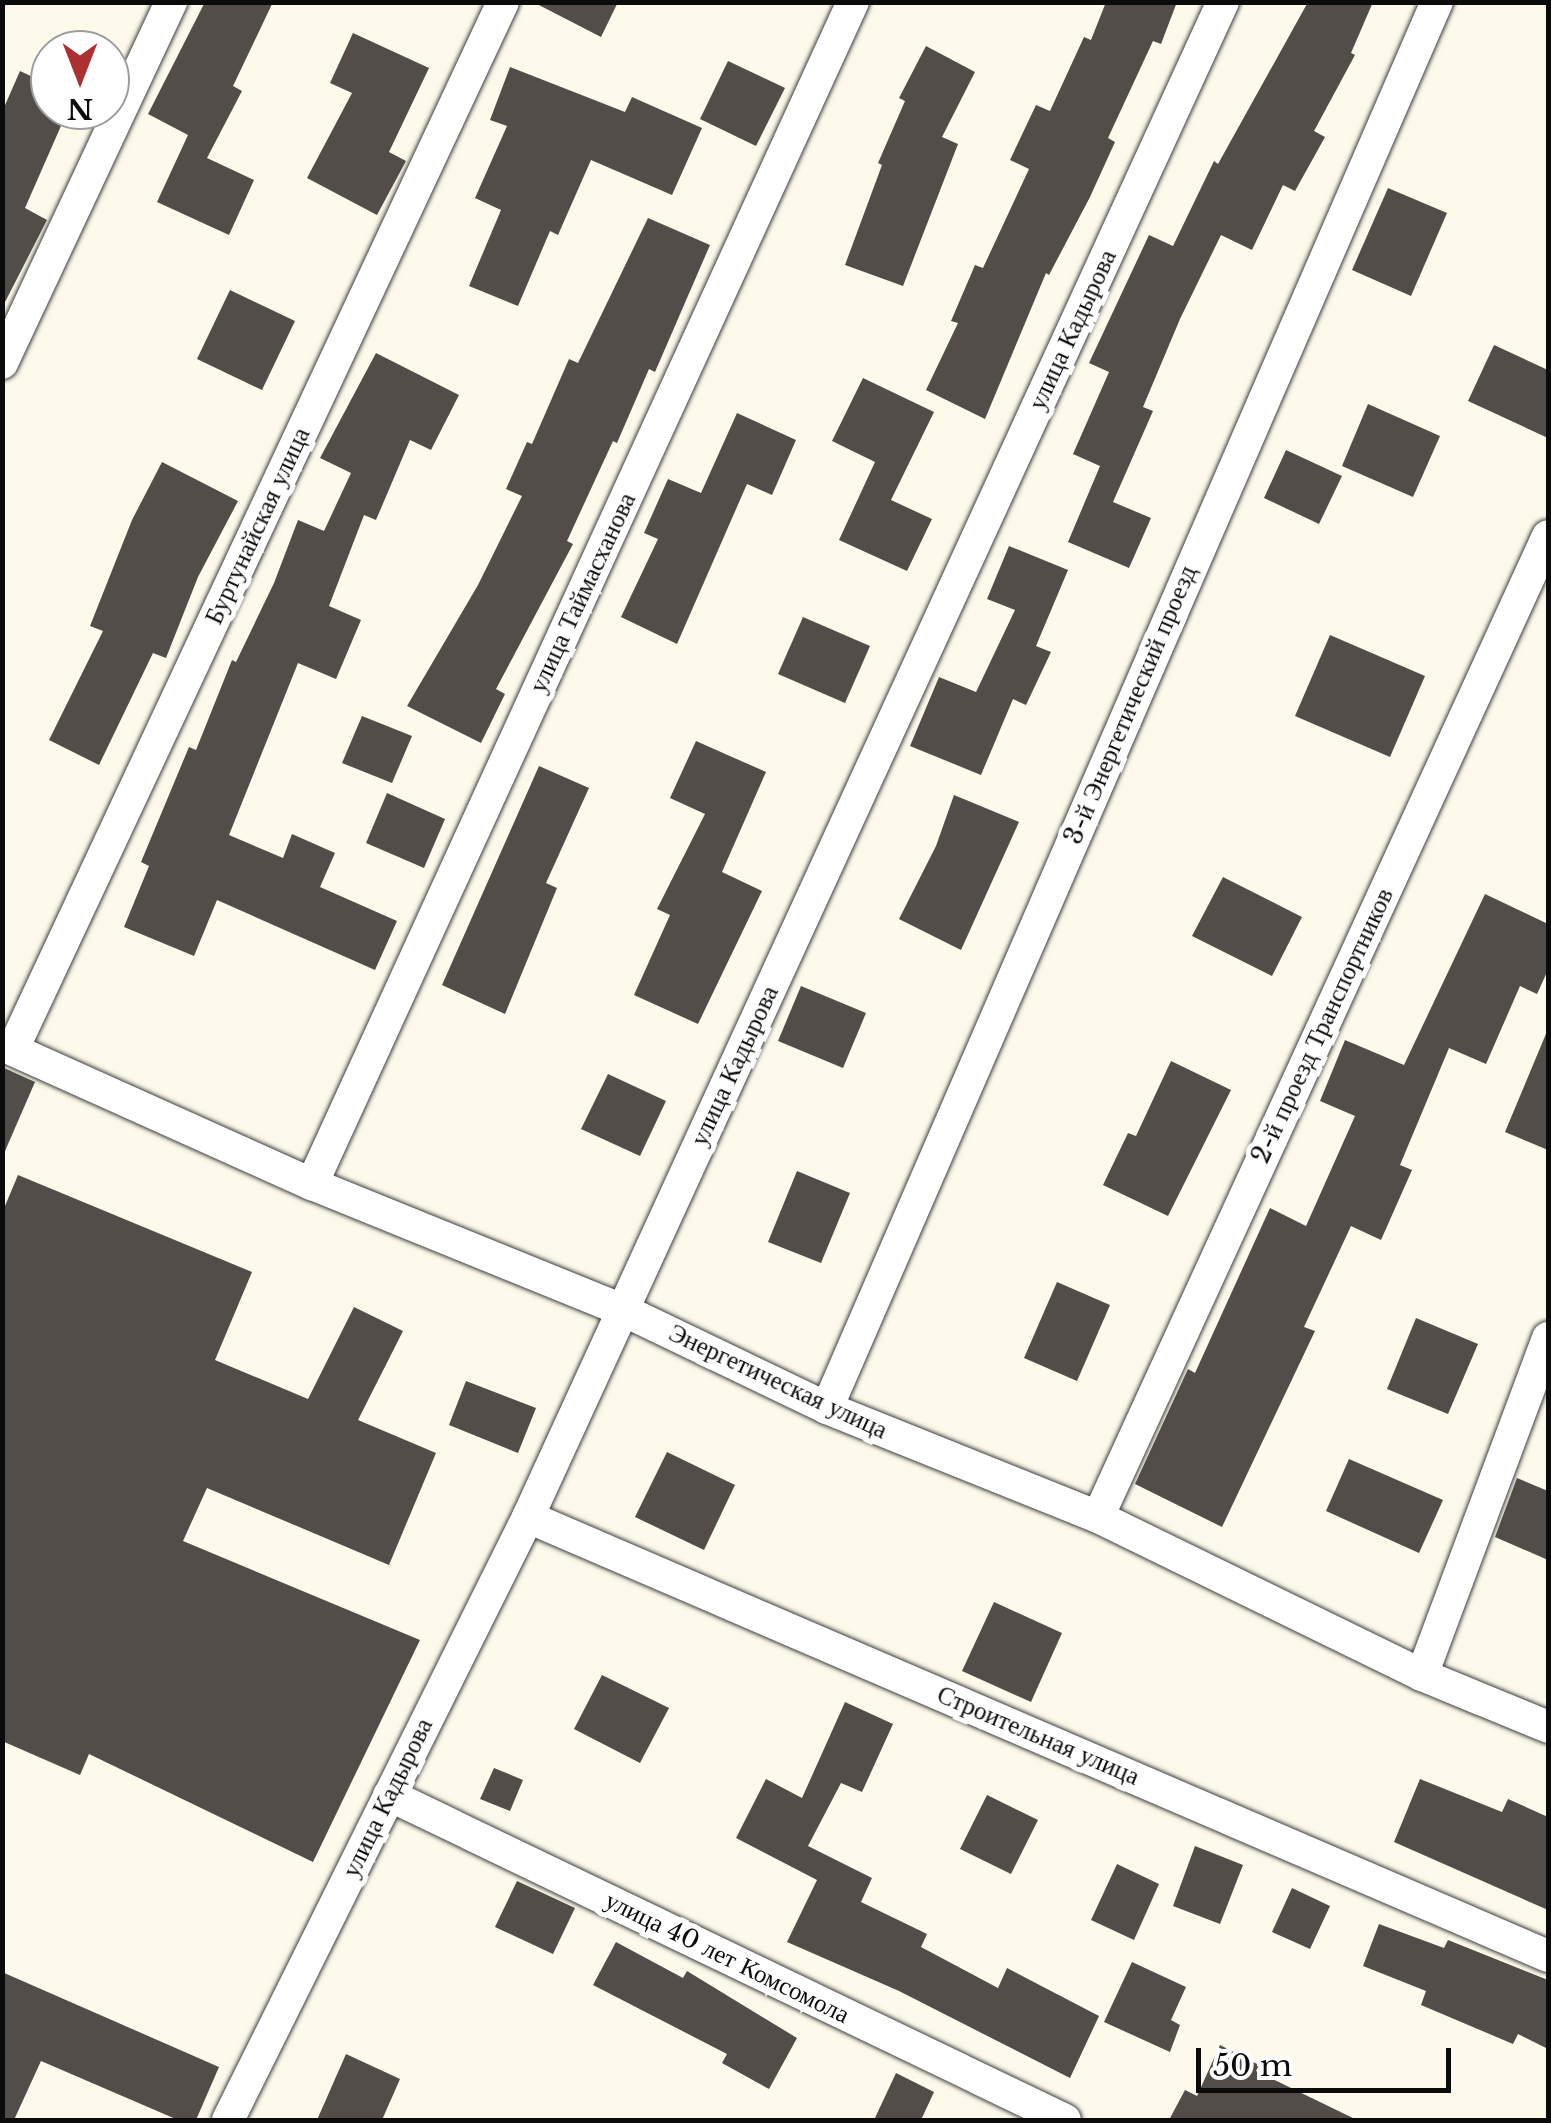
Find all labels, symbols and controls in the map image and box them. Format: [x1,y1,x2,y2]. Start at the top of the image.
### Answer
north arrow [30,30,130,130]
text: N [67,91,93,126]
street label: улица Кадырова [1023,245,1123,415]
street label: Буртунайская улица [199,423,317,629]
street label: улица Таймасханова [523,488,643,698]
street label: 3-й Энергетический проезд [1059,561,1203,849]
street label: 2-й проезд Транспортников [1246,884,1400,1168]
street label: улица Кадырова [685,981,785,1151]
street label: Энергетическая улица [664,1318,892,1446]
street label: Строительная улица [932,1680,1144,1792]
street label: улица Кадырова [337,1713,439,1883]
street label: улица 40 лет Комсомола [600,1886,854,2030]
scale bar [1201,2028,1456,2090]
text: 50 m [1213,2047,1292,2084]

